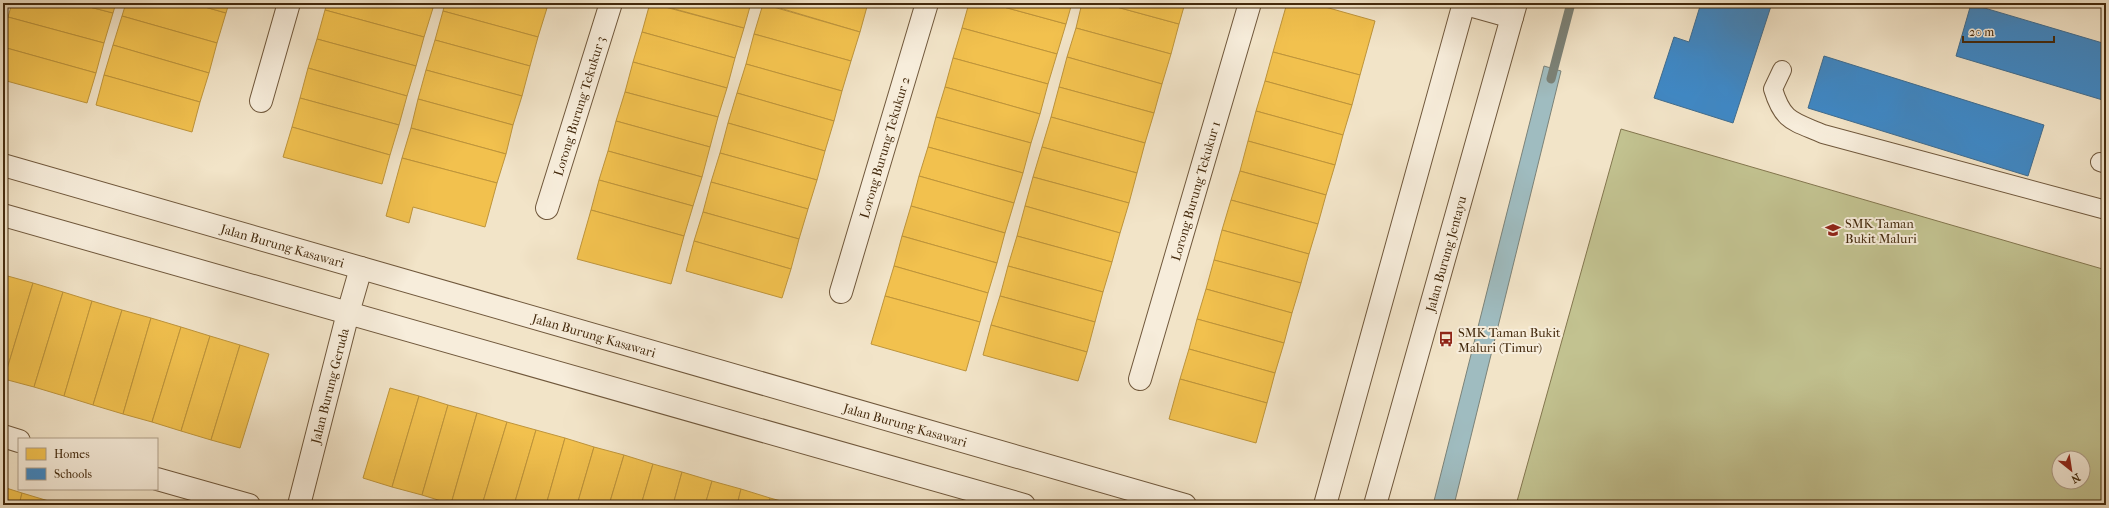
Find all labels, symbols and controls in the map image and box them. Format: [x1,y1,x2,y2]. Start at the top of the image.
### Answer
scale bar [1963,18,2054,44]
text: 20 m [1969,25,1994,39]
street label: Lorong Burung Tekukur 3 [550,34,608,178]
street label: Lorong Burung Tekukur 2 [856,75,913,220]
street label: Lorong Burung Tekukur 1 [1168,119,1223,263]
street label: Jalan Burung Jentayu [1422,193,1470,315]
place label: SMK Taman Bukit Maluri [1845,216,1917,246]
street label: Jalan Burung Kasawari [218,221,346,271]
school or university icon: SMK Taman Bukit Maluri [1824,221,1842,239]
street label: Jalan Burung Kasawari [529,310,658,360]
place label: SMK Taman Bukit Maluri (Timur) [1458,325,1561,355]
street label: Jalan Burung Geruda [308,326,352,446]
bus stop icon: SMK Taman Bukit Maluri (Timur) [1437,330,1455,348]
street label: Jalan Burung Kasawari [841,400,969,450]
legend [18,438,158,490]
text: Homes [54,447,90,461]
north arrow [2051,450,2091,490]
text: Schools [54,467,93,481]
text: N [2068,471,2083,486]

